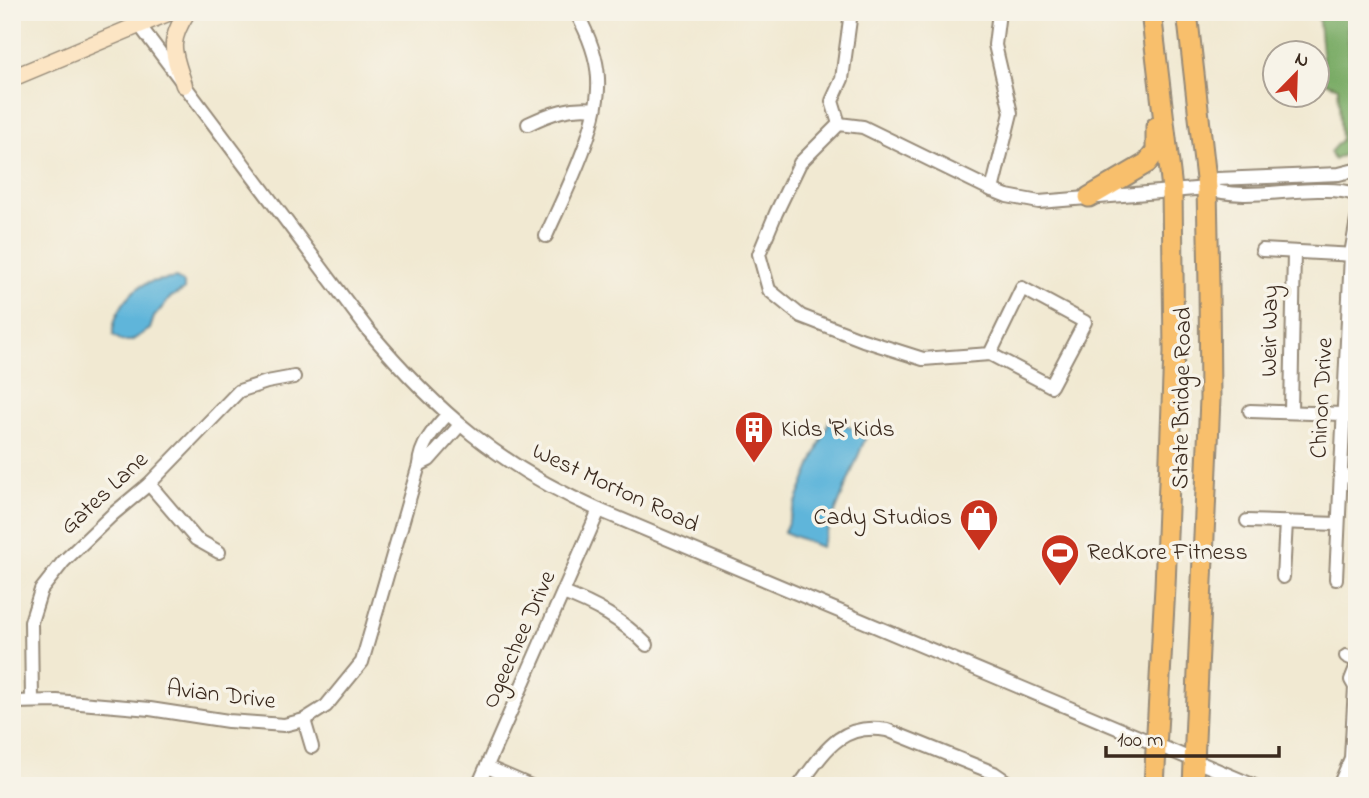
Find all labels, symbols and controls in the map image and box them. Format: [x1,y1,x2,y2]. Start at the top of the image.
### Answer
north arrow [1260,38,1330,108]
text: N [1290,46,1313,76]
street label: Weir Way [1253,285,1290,377]
street label: State Bridge Road [1164,306,1202,489]
street label: Chinon Drive [1302,336,1344,459]
building icon: Kids 'R' Kids [733,409,775,464]
place label: Kids 'R' Kids [781,413,895,448]
street label: West Morton Road [526,435,705,543]
street label: Gates Lane [53,444,157,544]
shop icon: Cady Studios [958,497,1000,552]
place label: Cady Studios [813,501,952,537]
sports icon: RedKore Fitness [1039,532,1081,587]
place label: RedKore Fitness [1087,536,1248,571]
street label: Ogeechee Drive [474,565,566,715]
street label: Avian Drive [165,672,278,720]
scale bar [1106,714,1280,758]
text: 100 m [1117,726,1163,756]

